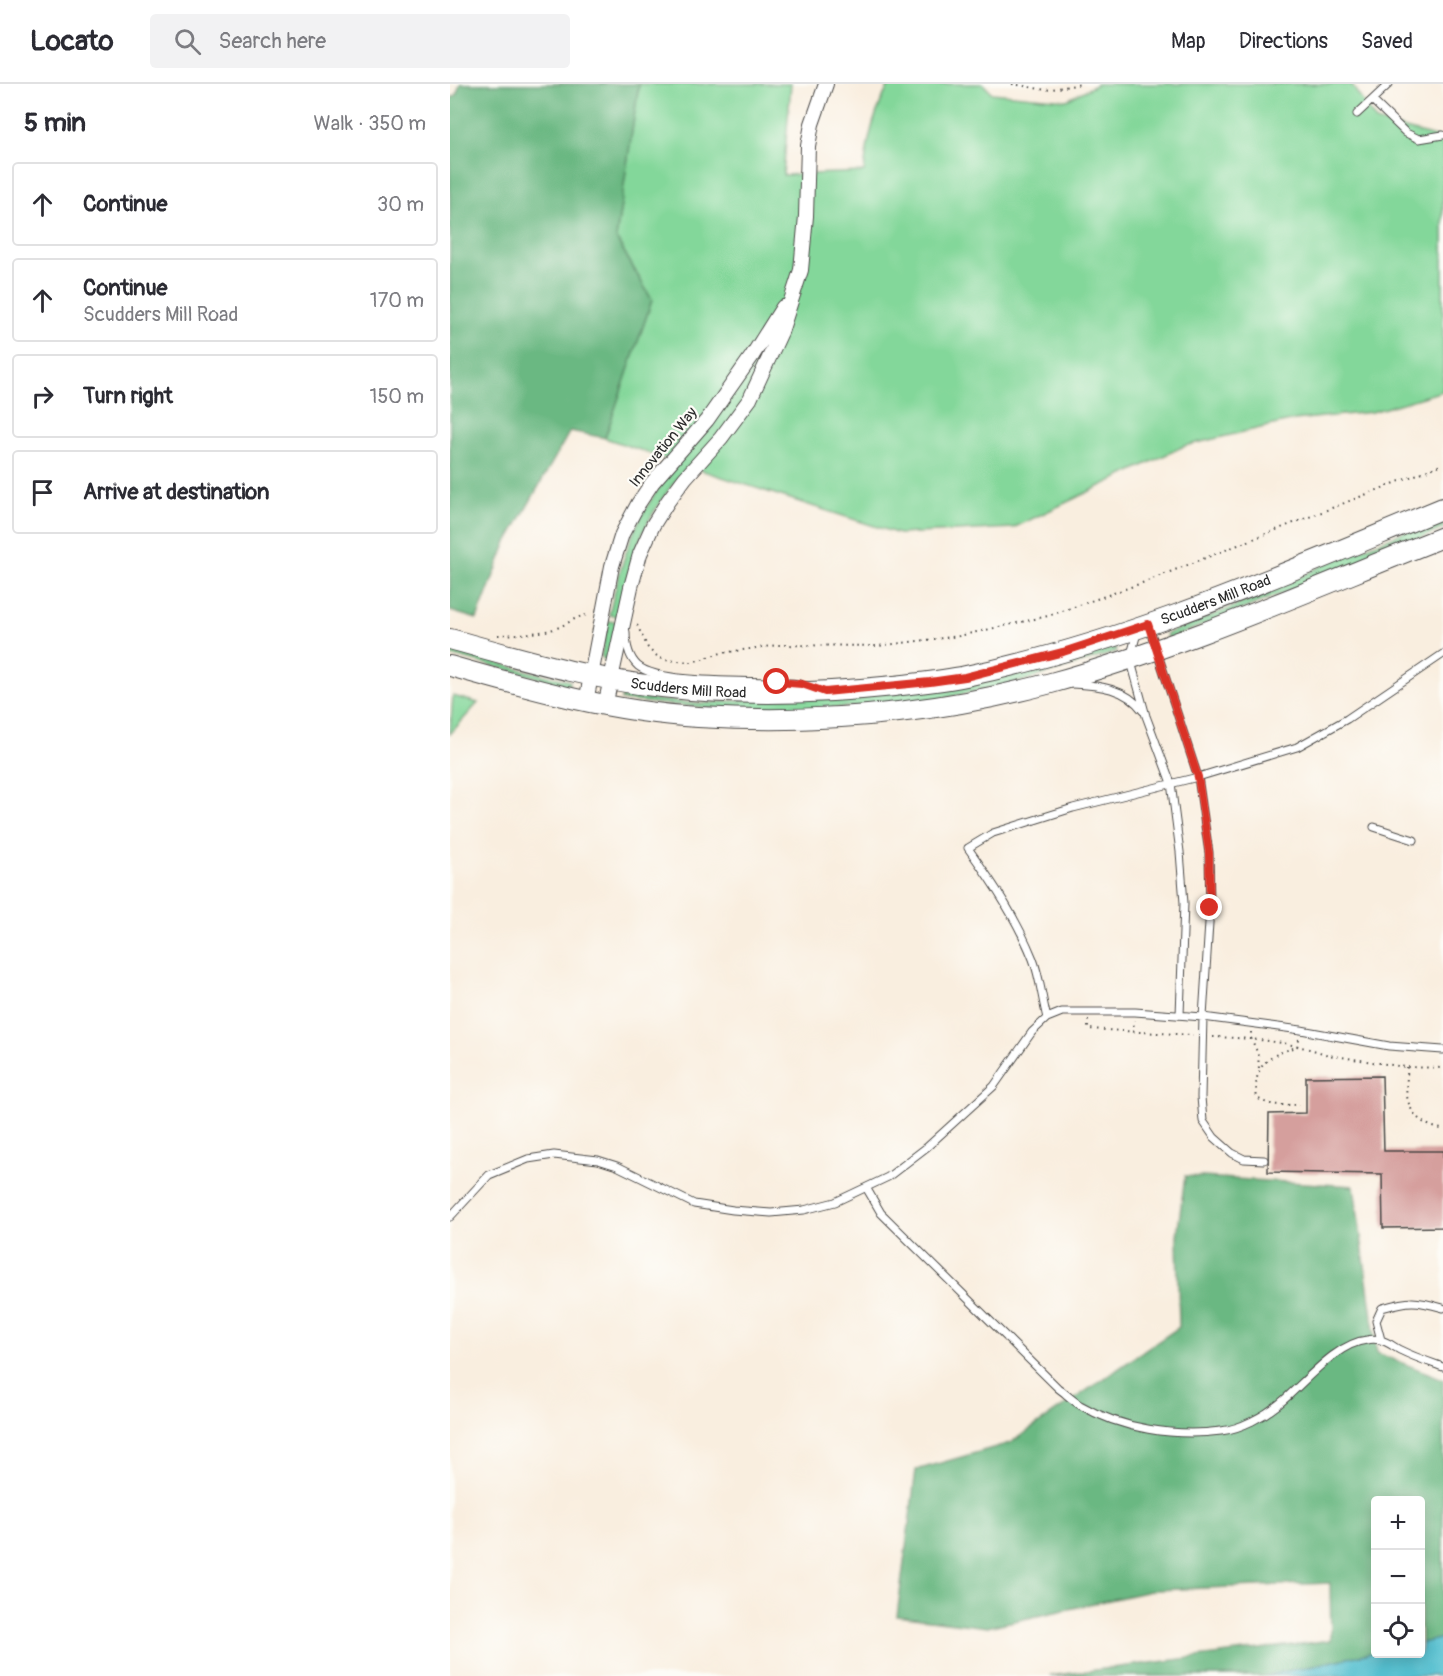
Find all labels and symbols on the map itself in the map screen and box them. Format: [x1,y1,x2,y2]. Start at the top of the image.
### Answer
street label: Innovation Way [625,403,702,491]
street label: Scudders Mill Road [1158,571,1274,630]
route start [763,668,789,694]
street label: Scudders Mill Road [629,674,747,703]
route end [1196,894,1222,920]

